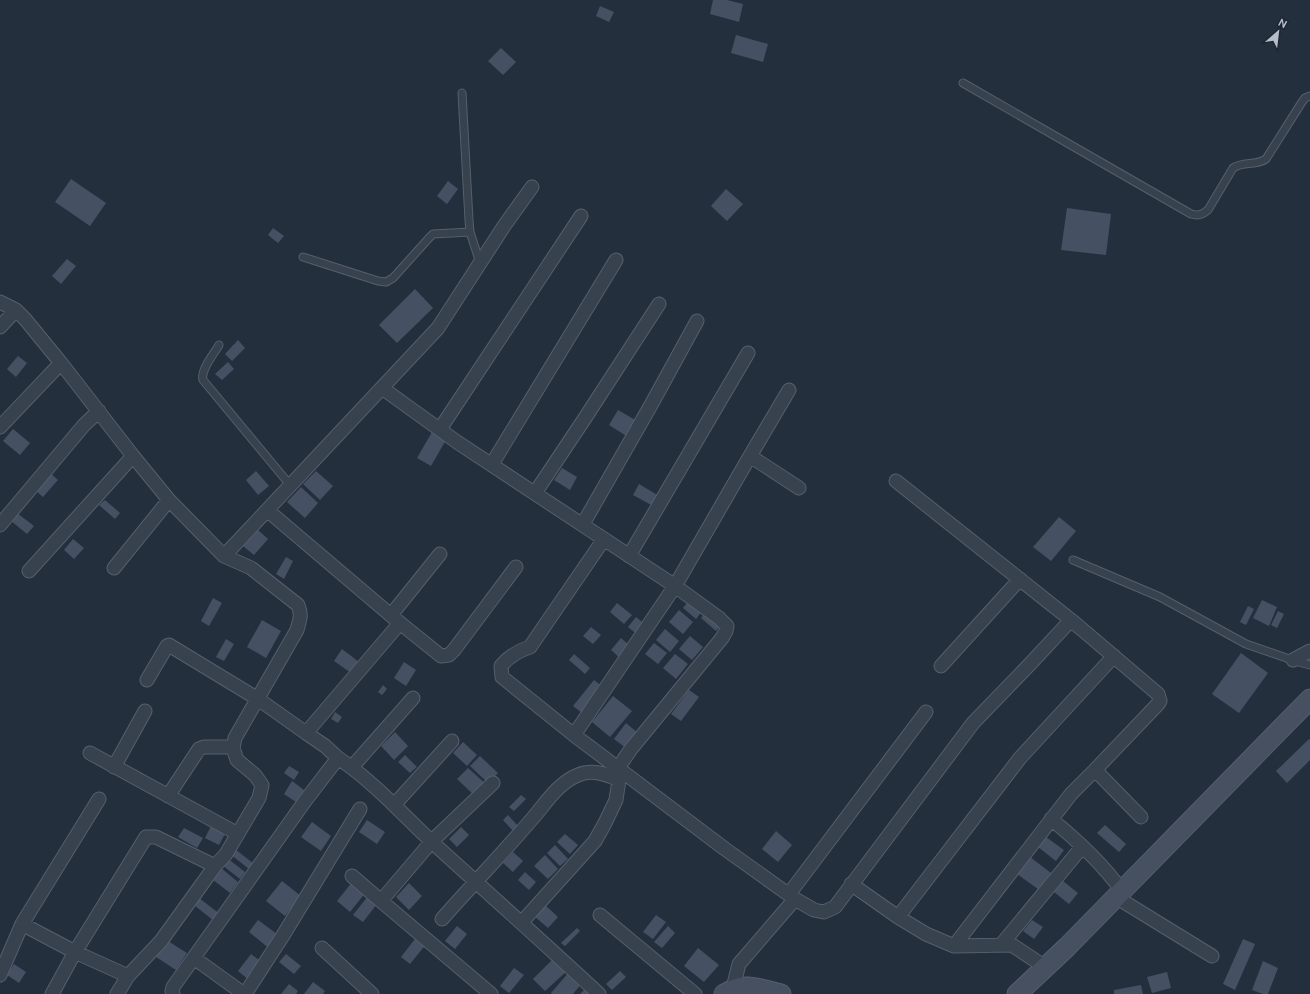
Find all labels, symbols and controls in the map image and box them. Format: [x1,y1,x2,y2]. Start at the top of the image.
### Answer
north arrow [1258,12,1298,52]
text: N [1276,16,1289,30]

